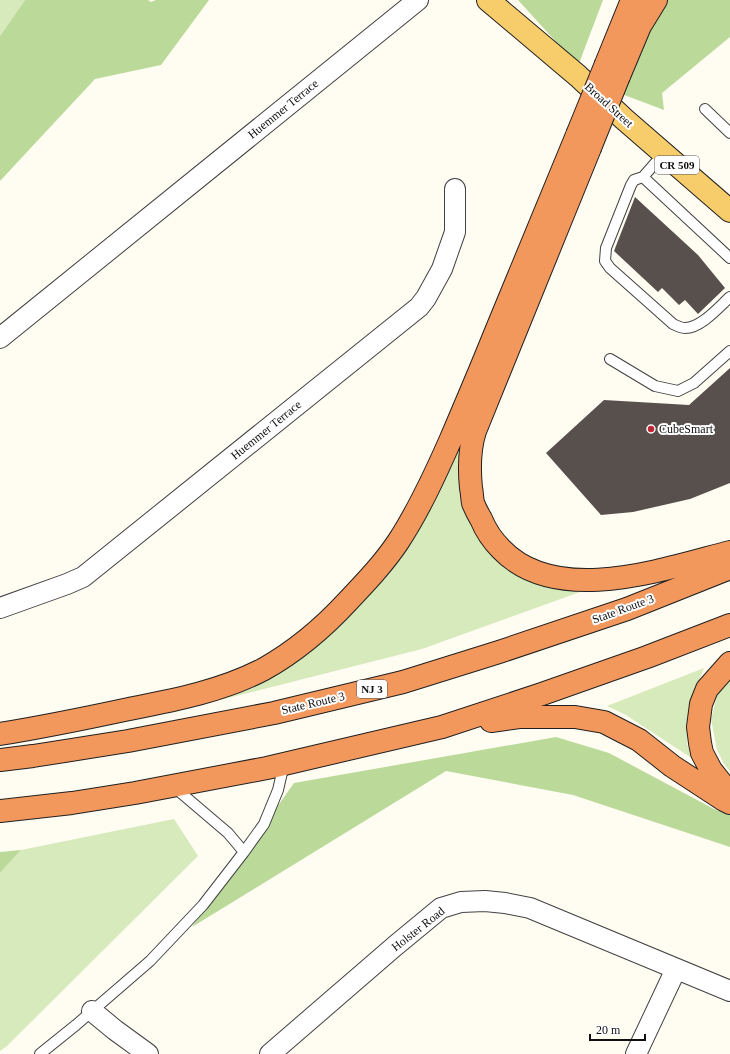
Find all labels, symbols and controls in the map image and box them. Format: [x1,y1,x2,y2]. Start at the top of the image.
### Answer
street label: Huemmer Terrace [245,76,321,142]
street label: Broad Street [582,80,637,131]
road number: CR 509 [655,156,699,174]
street label: Huemmer Terrace [228,397,304,463]
place label: CubeSmart [659,422,714,436]
marker: CubeSmart [646,424,656,434]
street label: State Route 3 [590,591,656,627]
road number: NJ 3 [357,680,387,698]
street label: State Route 3 [280,689,346,717]
street label: Holster Road [389,904,447,954]
scale bar [590,1016,645,1042]
text: 20 m [596,1023,621,1037]

